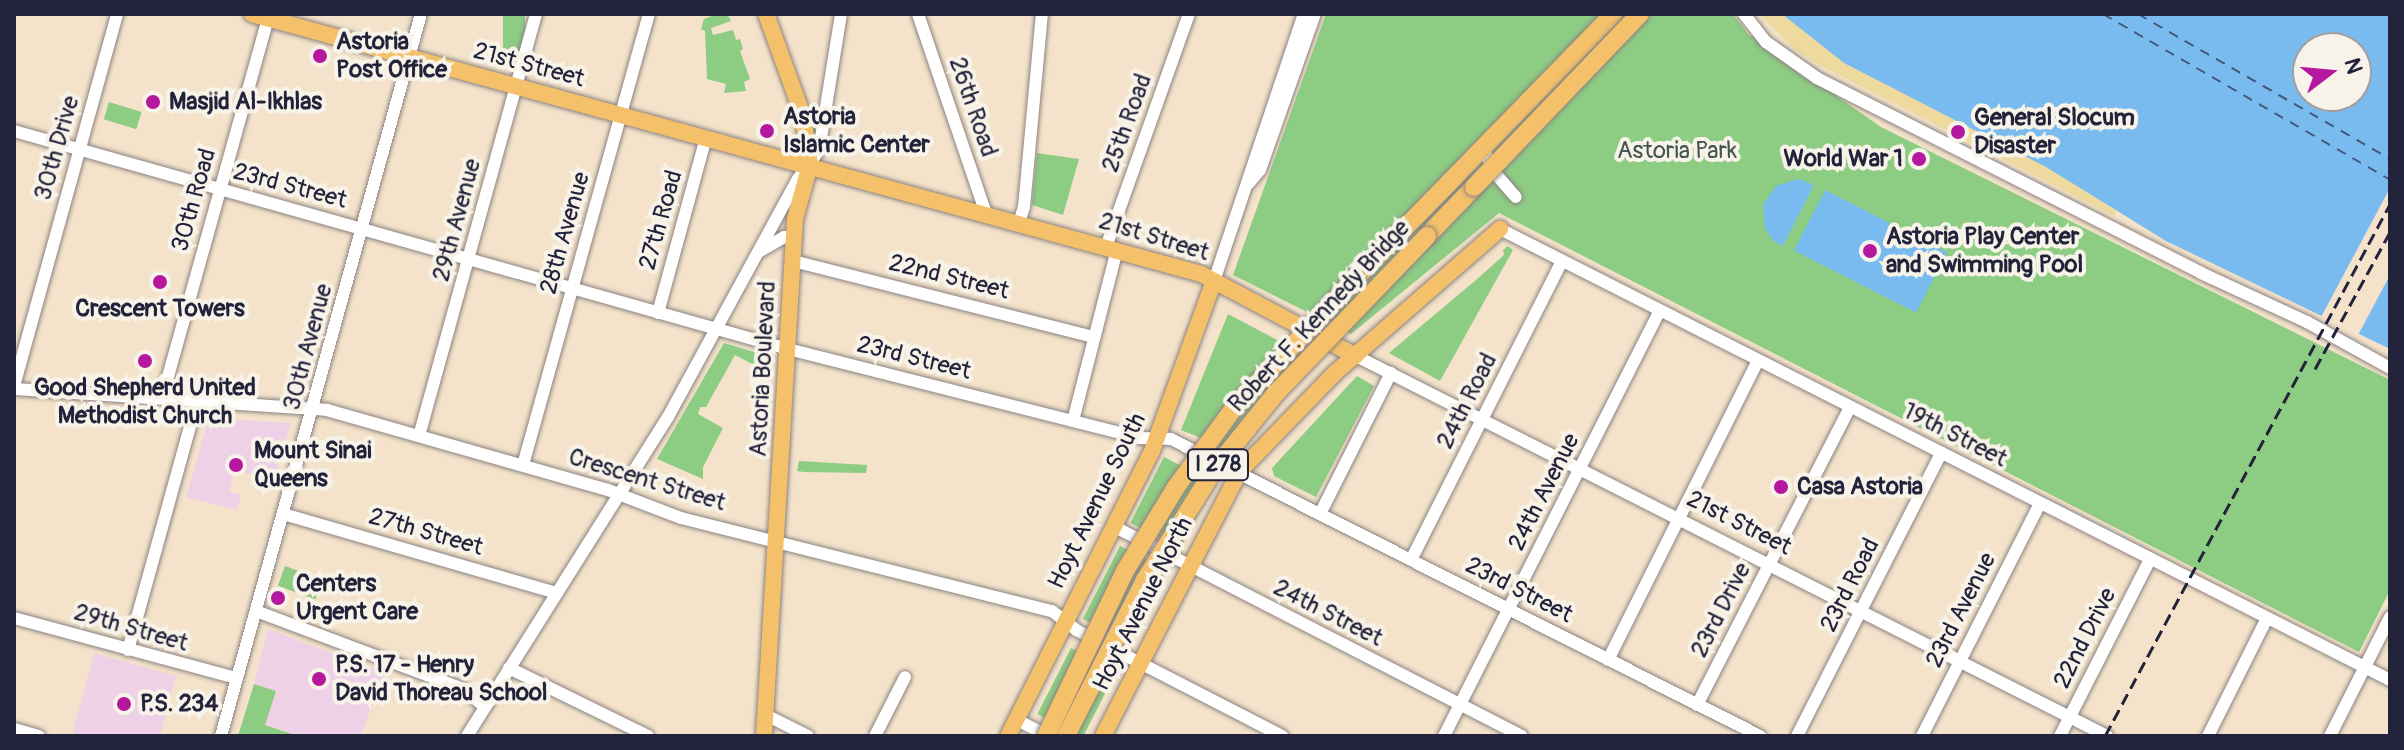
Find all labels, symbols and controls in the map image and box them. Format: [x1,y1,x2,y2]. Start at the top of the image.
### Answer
place label: Astoria Post Office [336,28,447,84]
north arrow [2292,32,2372,112]
street label: 21st Street [470,36,588,94]
marker: Astoria Post Office [311,47,329,65]
street label: 26th Road [943,54,1003,160]
text: N [2338,55,2369,77]
street label: 25th Road [1096,70,1158,176]
place label: Masjid Al-Ikhlas [169,88,322,116]
street label: 30th Drive [28,93,86,203]
marker: Masjid Al-Ikhlas [144,93,162,111]
place label: Astoria Islamic Center [783,103,930,159]
place label: General Slocum Disaster [1974,104,2135,160]
marker: Astoria Islamic Center [758,122,776,140]
marker: General Slocum Disaster [1949,123,1967,141]
park label: Astoria Park [1617,137,1737,165]
street label: 30th Road [166,145,222,255]
place label: World War 1 [1784,145,1903,173]
marker: World War 1 [1910,150,1928,168]
street label: 29th Avenue [427,156,487,284]
street label: 23rd Street [230,157,350,215]
street label: 27th Road [633,167,689,273]
street label: 28th Avenue [534,169,596,297]
street label: 21st Street [1096,207,1212,267]
street label: Robert F. Kennedy Bridge [1222,214,1416,418]
place label: Astoria Play Center and Swimming Pool [1886,223,2083,279]
marker: Astoria Play Center and Swimming Pool [1861,242,1879,260]
street label: 22nd Street [886,248,1012,306]
marker: Crescent Towers [151,273,169,291]
street label: Astoria Boulevard [744,280,782,458]
street label: 30th Avenue [277,281,339,413]
place label: Crescent Towers [75,295,245,323]
street label: 23rd Street [854,330,974,386]
street label: 24th Road [1431,348,1503,454]
marker: Good Shepherd United Methodist Church [136,352,154,370]
place label: Good Shepherd United Methodist Church [34,374,256,430]
street label: 19th Street [1898,397,2012,473]
street label: Hoyt Avenue South [1042,408,1152,594]
street label: 24th Avenue [1502,429,1586,555]
place label: Mount Sinai Queens [254,437,372,493]
street label: Crescent Street [565,443,729,517]
road number: I 278 [1186,447,1250,483]
marker: Mount Sinai Queens [225,454,247,476]
place label: Casa Astoria [1797,473,1923,501]
marker: Casa Astoria [1772,478,1790,496]
street label: 21st Street [1682,484,1796,562]
street label: 27th Street [366,502,486,562]
street label: Hoyt Avenue North [1087,512,1199,696]
street label: 23rd Road [1814,534,1886,636]
street label: 23rd Avenue [1920,548,2002,672]
street label: 23rd Street [1461,551,1577,629]
street label: 23rd Drive [1685,558,1757,662]
place label: Centers Urgent Care [296,570,418,626]
street label: 24th Street [1269,573,1387,653]
street label: 22nd Drive [2048,583,2122,693]
marker: Centers Urgent Care [267,587,289,609]
street label: 29th Street [71,598,191,658]
place label: P.S. 17 - Henry David Thoreau School [335,651,548,707]
marker: P.S. 17 - Henry David Thoreau School [310,670,328,688]
place label: P.S. 234 [140,690,218,718]
marker: P.S. 234 [115,695,133,713]

